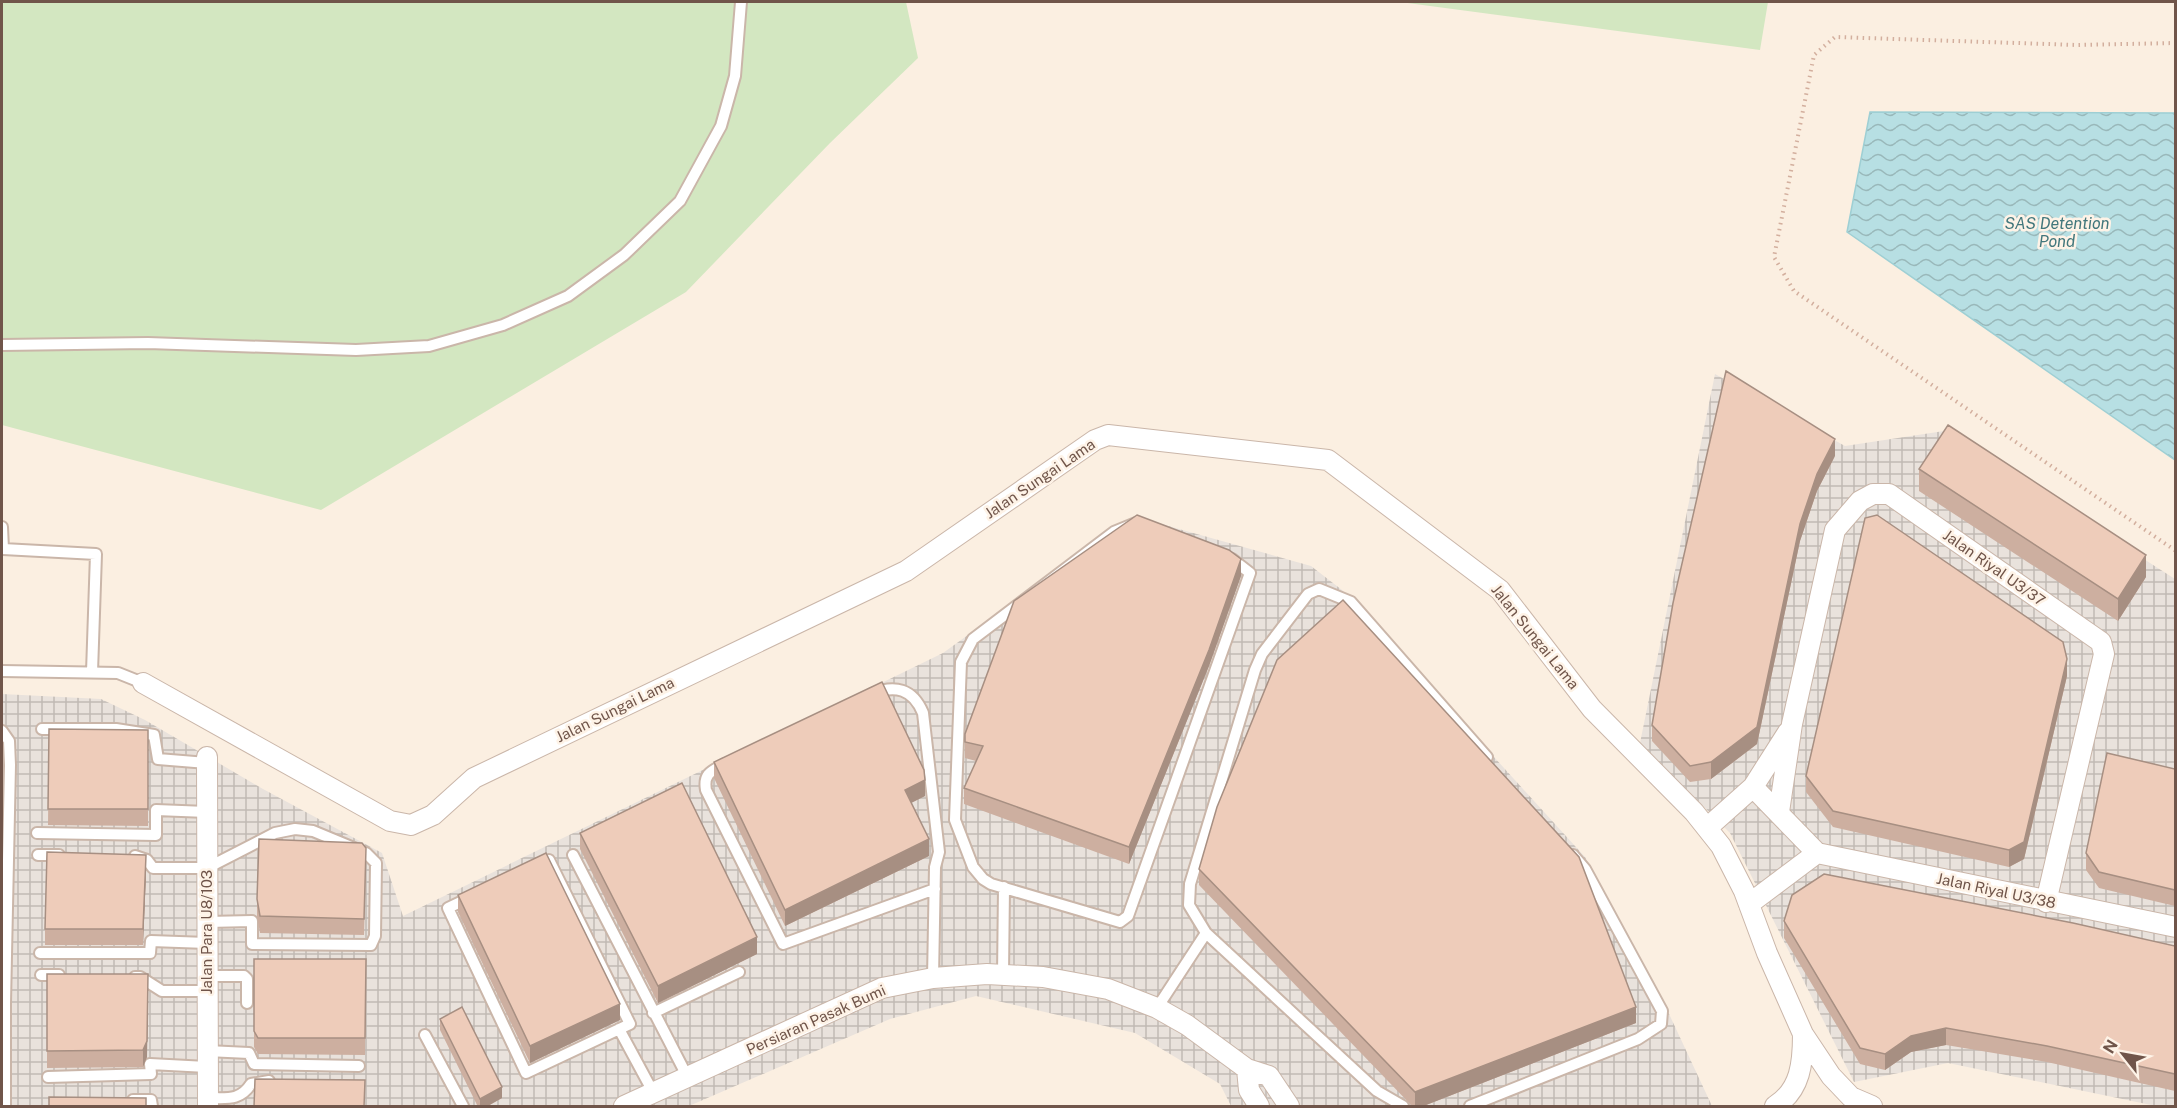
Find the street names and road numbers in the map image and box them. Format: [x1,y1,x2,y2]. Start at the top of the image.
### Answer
street label: Jalan Sungai Lama [981,435,1098,522]
street label: Jalan Riyal U3/37 [1940,526,2049,609]
street label: Jalan Sungai Lama [1488,581,1583,692]
street label: Jalan Sungai Lama [553,674,677,746]
street label: Jalan Para U8/103 [198,870,215,994]
street label: Jalan Riyal U3/38 [1935,870,2057,911]
street label: Persiaran Pasak Bumi [744,981,888,1058]

